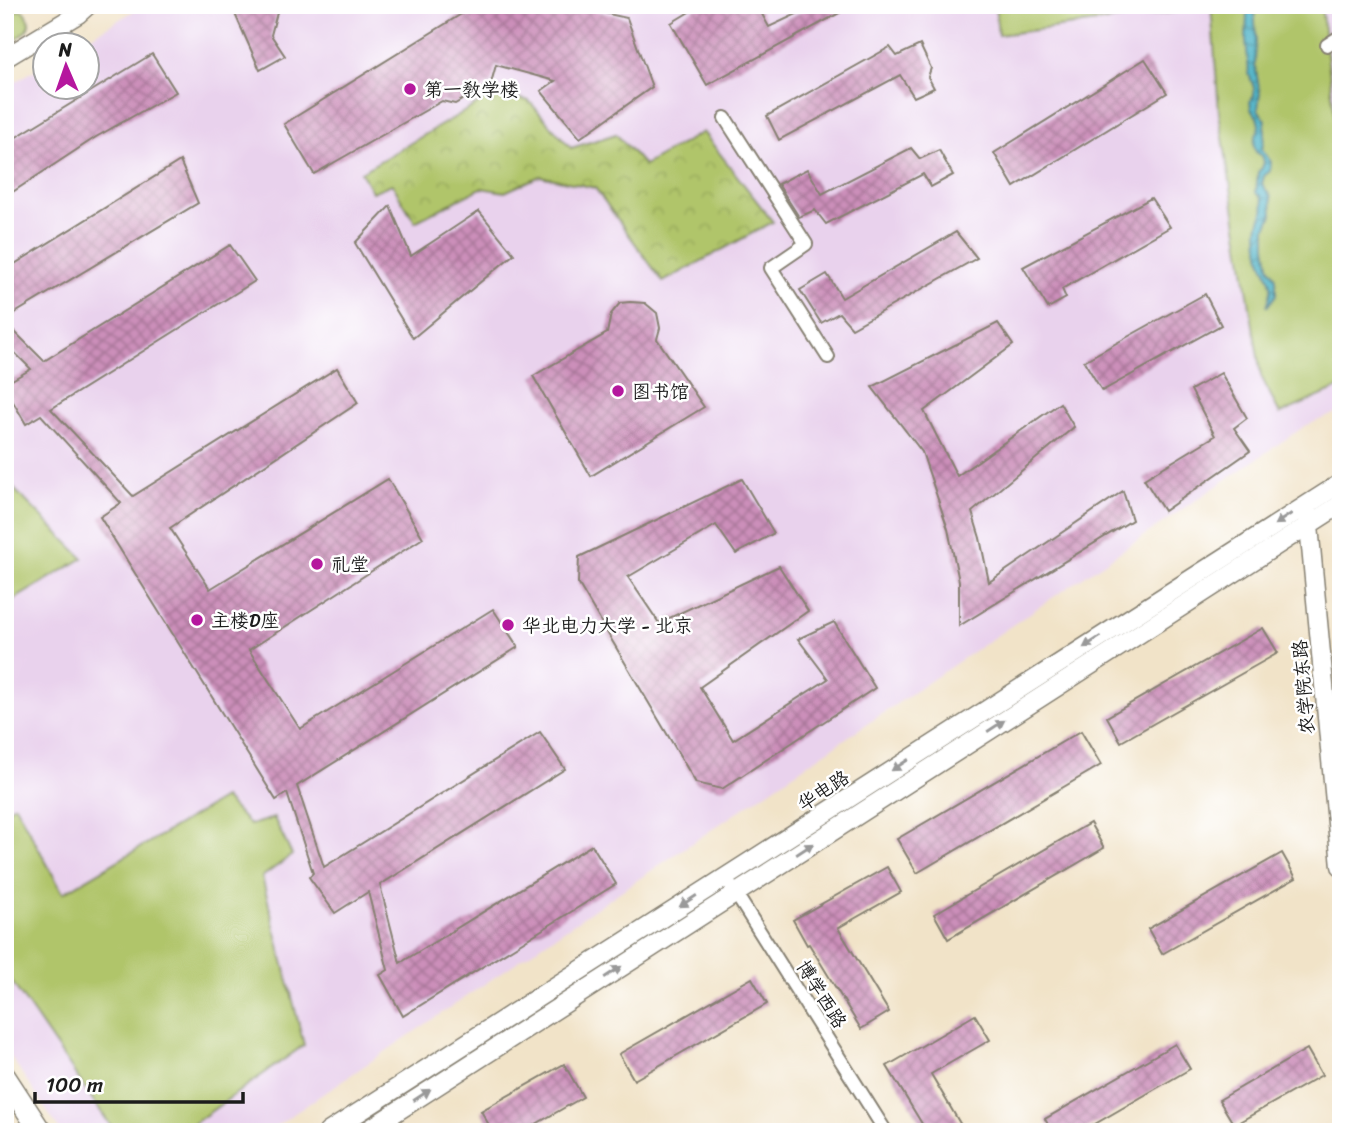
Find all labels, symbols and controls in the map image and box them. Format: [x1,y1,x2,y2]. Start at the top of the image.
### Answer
north arrow [32,32,102,102]
text: N [57,33,73,66]
place label: 第一教学楼 [424,73,519,106]
marker: 第一教学楼 [402,81,418,97]
place label: 图书馆 [632,375,689,408]
marker: 图书馆 [610,383,626,399]
one-way arrow [1274,513,1293,526]
place label: 礼堂 [331,548,369,581]
marker: 礼堂 [309,556,325,572]
place label: 主楼D座 [211,604,279,637]
place label: 华北电力大学 - 北京 [522,609,693,642]
marker: 主楼D座 [189,612,205,628]
marker: 华北电力大学 - 北京 [500,617,516,633]
one-way arrow [1082,636,1101,649]
street label: 农学院东路 [1283,638,1324,736]
one-way arrow [986,719,1006,732]
one-way arrow [891,758,910,771]
street label: 华电路 [790,761,856,820]
one-way arrow [795,842,814,855]
one-way arrow [678,894,698,907]
street label: 博学西路 [787,953,856,1035]
one-way arrow [604,965,623,978]
scale bar [35,1060,243,1104]
text: 100 m [46,1066,103,1104]
one-way arrow [412,1088,432,1101]

